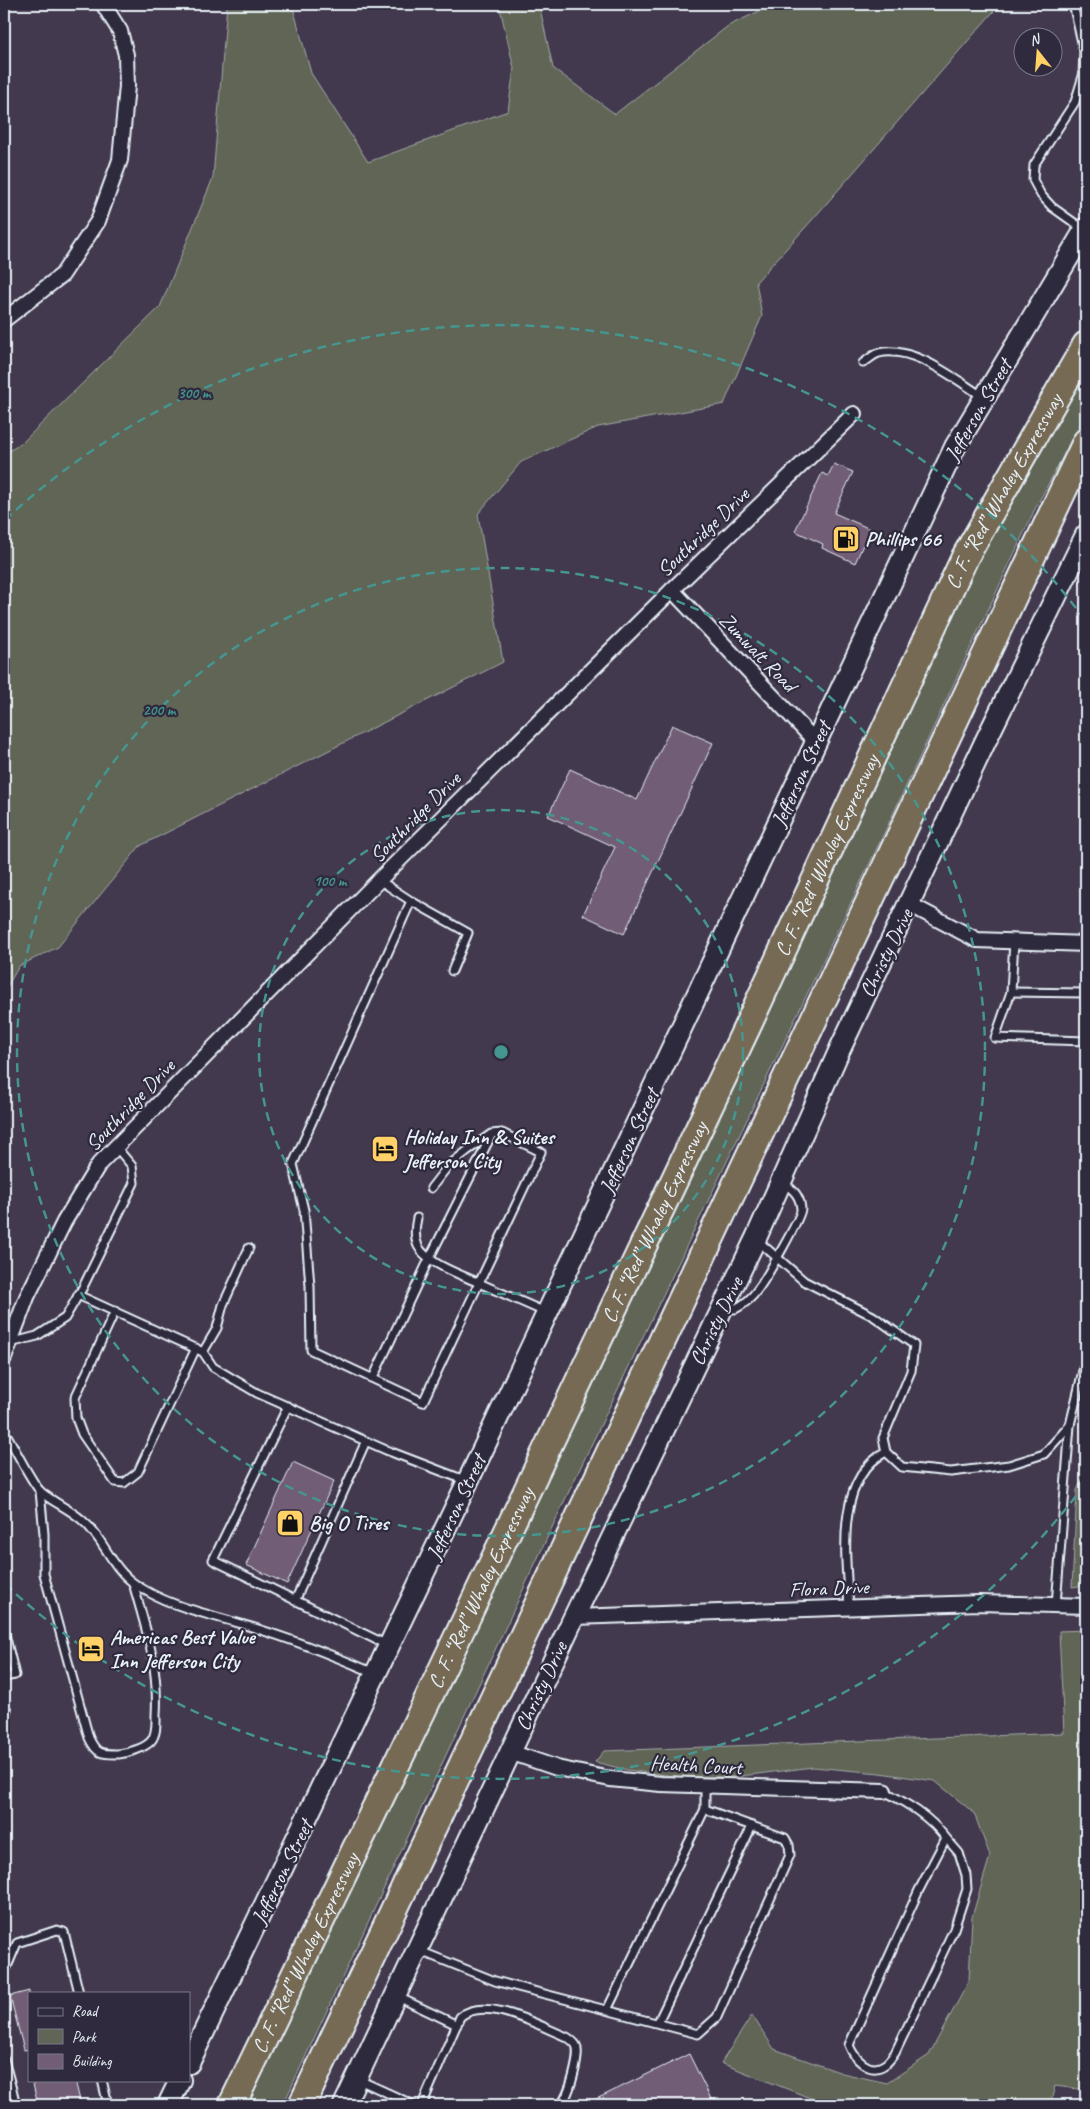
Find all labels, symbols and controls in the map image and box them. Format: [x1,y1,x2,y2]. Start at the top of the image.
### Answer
north arrow [1012,28,1062,78]
text: N [1028,30,1043,49]
street label: Jefferson Street [938,352,1019,466]
text: 300 m [178,384,212,403]
street label: C. F. “Red” Whaley Expressway [939,387,1069,593]
street label: Southridge Drive [651,481,755,582]
fuel station icon: Phillips 66 [831,524,861,554]
place label: Phillips 66 [865,526,943,552]
street label: Zumwalt Road [714,607,805,700]
text: 200 m [143,701,177,720]
street label: Jefferson Street [765,715,838,832]
street label: C. F. “Red” Whaley Expressway [769,749,885,960]
street label: Southridge Drive [364,765,467,868]
text: 100 m [314,872,348,891]
street label: Christy Drive [853,904,919,1001]
centre of rings [492,1043,510,1061]
street label: Southridge Drive [80,1053,181,1157]
street label: Jefferson Street [593,1082,666,1199]
street label: C. F. “Red” Whaley Expressway [596,1116,714,1327]
place label: Holiday Inn & Suites Jefferson City [402,1124,556,1175]
hotel icon: Holiday Inn & Suites Jefferson City [370,1134,400,1164]
street label: Christy Drive [683,1272,749,1369]
street label: Jefferson Street [420,1448,493,1565]
street label: C. F. “Red” Whaley Expressway [422,1481,540,1692]
shop icon: Big O Tires [275,1508,305,1538]
place label: Big O Tires [309,1510,391,1536]
street label: Flora Drive [789,1574,871,1602]
place label: Americas Best Value Inn Jefferson City [110,1624,257,1674]
hotel icon: Americas Best Value Inn Jefferson City [76,1634,106,1664]
street label: Christy Drive [509,1636,573,1735]
street label: Health Court [649,1750,745,1780]
street label: Jefferson Street [245,1813,320,1929]
street label: C. F. “Red” Whaley Expressway [246,1847,366,2057]
legend [28,1992,190,2082]
text: Road [72,2002,99,2021]
text: Park [72,2028,97,2047]
text: Building [72,2052,112,2071]

